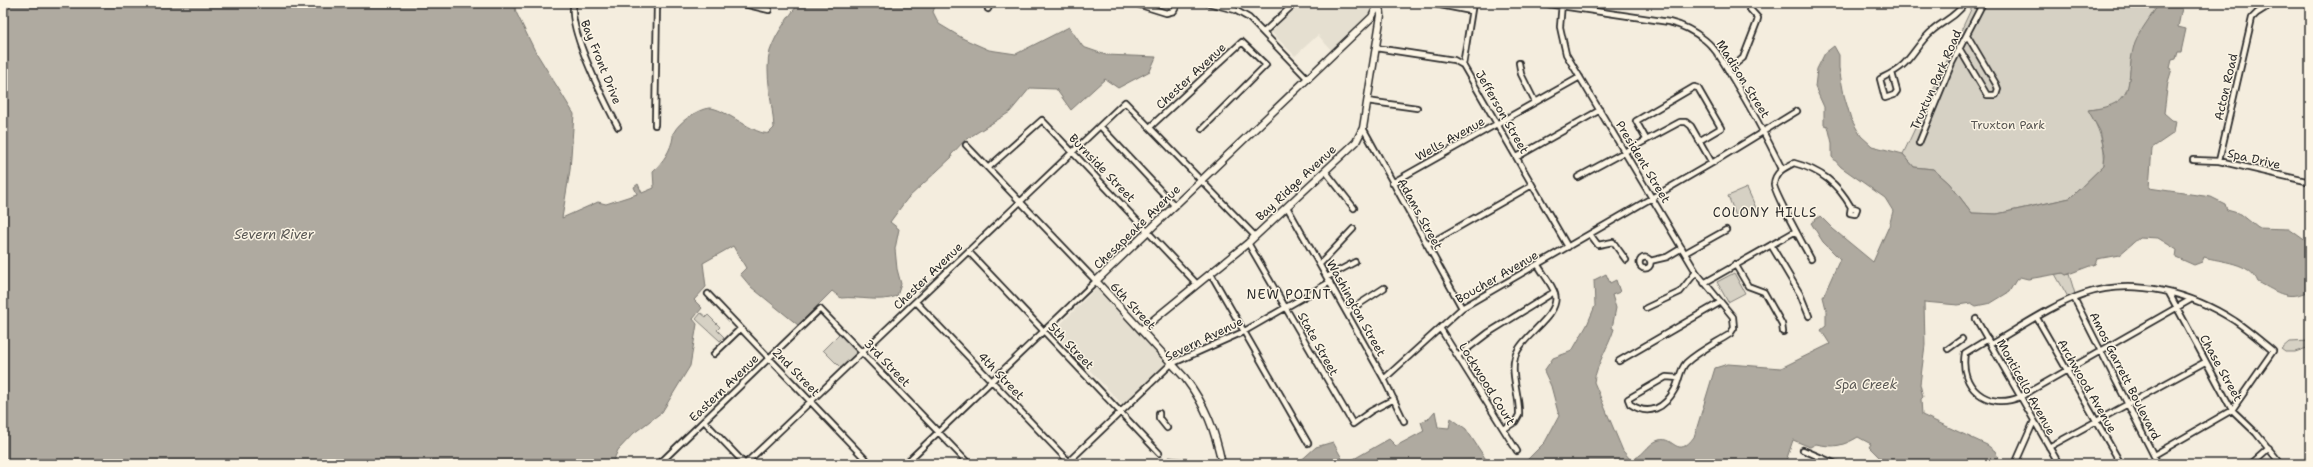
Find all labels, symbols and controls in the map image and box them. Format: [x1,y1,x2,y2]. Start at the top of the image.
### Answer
street label: Bay Front Drive [577,17,625,107]
street label: Truxtun Park Road [1907,27,1965,133]
street label: Madison Street [1713,37,1773,121]
street label: Chester Avenue [1152,39,1230,113]
street label: Acton Road [2211,52,2242,122]
street label: Jefferson Street [1472,67,1532,157]
street label: Wells Avenue [1412,113,1488,165]
park label: Truxton Park [1971,117,2045,133]
street label: President Street [1612,118,1674,206]
street label: Burnside Street [1065,130,1139,206]
street label: Bay Ridge Avenue [1252,141,1340,225]
street label: Spa Drive [2226,145,2282,173]
street label: Adams Street [1394,175,1446,253]
street label: Chesapeake Avenue [1090,181,1184,273]
district label: COLONY HILLS [1713,204,1817,221]
water label: Severn River [234,226,315,243]
street label: Chester Avenue [890,239,966,313]
street label: Boucher Avenue [1453,247,1541,307]
street label: Washington Street [1323,257,1389,359]
street label: 6th Street [1107,279,1159,333]
district label: NEW POINT [1247,286,1331,303]
street label: Amos Garrett Boulevard [2086,309,2164,443]
street label: State Street [1294,310,1342,378]
street label: Severn Avenue [1162,313,1246,365]
street label: 5th Street [1045,319,1097,373]
street label: Chase Street [2196,332,2246,404]
street label: 3rd Street [860,336,914,390]
street label: Monticello Avenue [1993,336,2059,438]
street label: Archwood Avenue [2054,336,2120,436]
street label: Lockwood Court [1455,340,1519,428]
street label: 2nd Street [769,344,823,400]
street label: 4th Street [974,349,1028,403]
street label: Eastern Avenue [686,351,762,425]
water label: Spa Creek [1835,376,1898,393]

